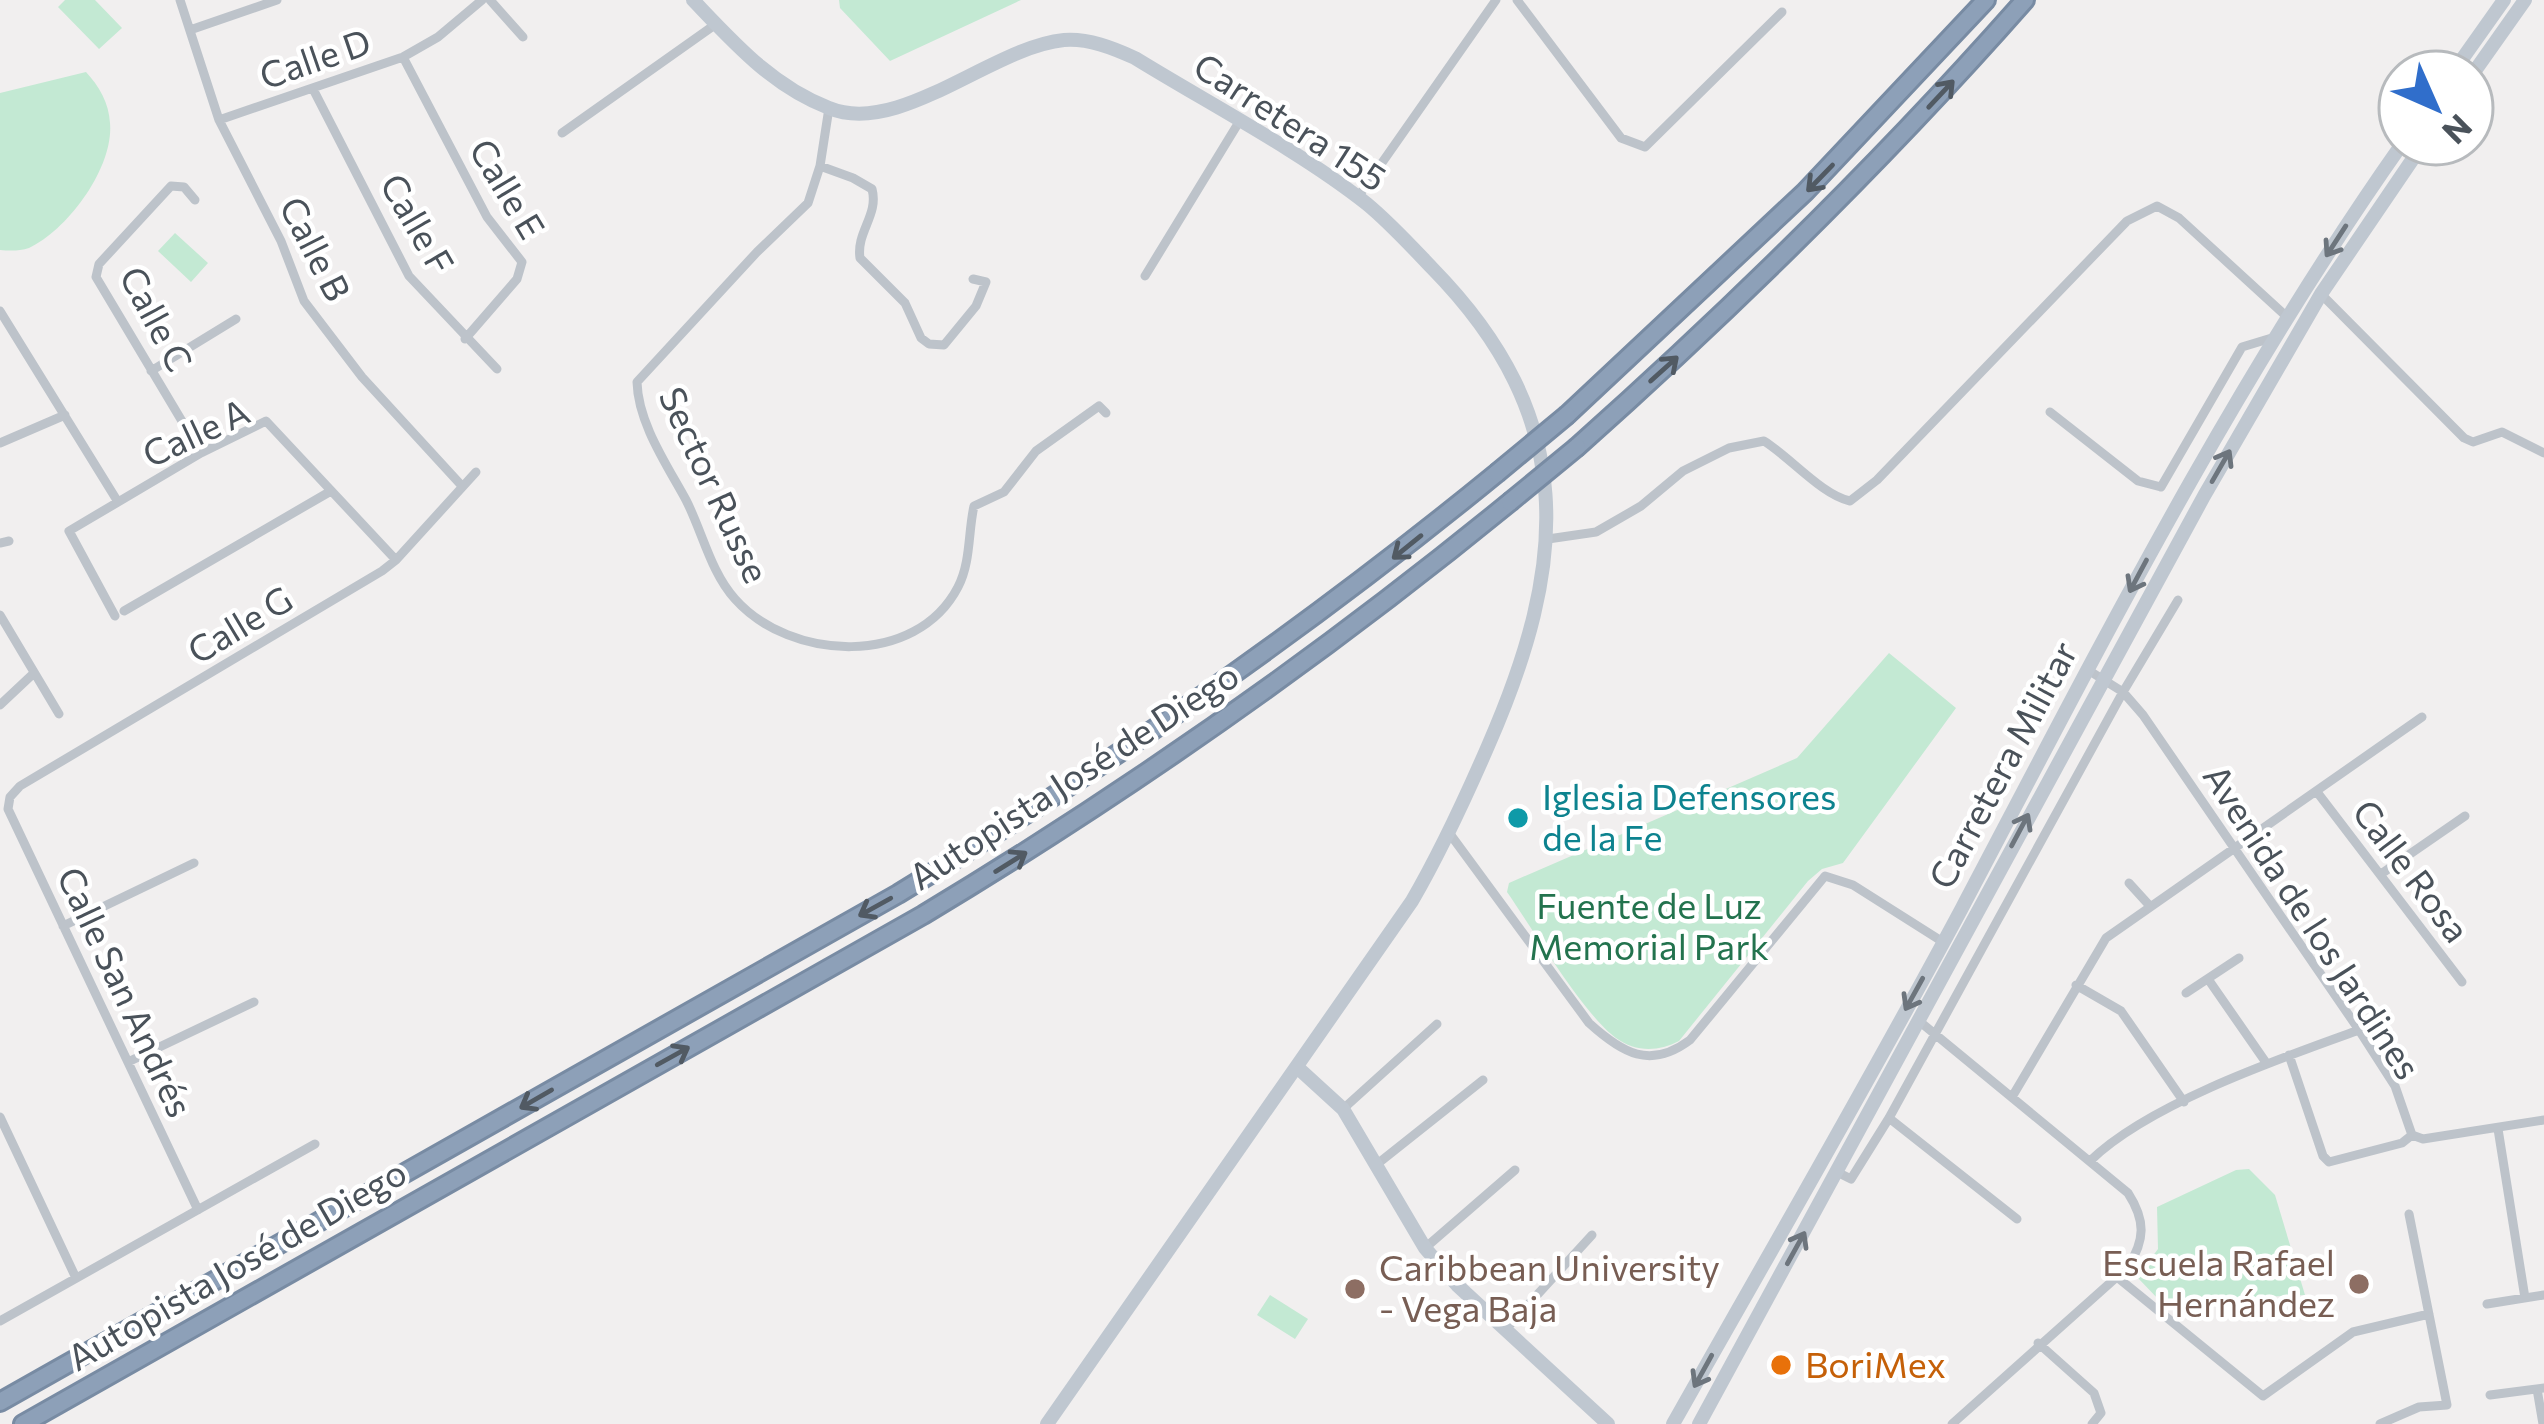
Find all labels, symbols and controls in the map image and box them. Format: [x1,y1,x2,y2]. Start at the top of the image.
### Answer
street label: Calle D [253,18,375,96]
street label: Carretera 155 [1187,42,1395,199]
north arrow [2376,48,2496,168]
one-way arrow [1926,80,1954,110]
text: N [2435,107,2482,154]
street label: Calle E [462,130,556,246]
one-way arrow [1806,163,1834,192]
street label: Calle F [373,165,465,281]
street label: Calle B [272,189,362,307]
one-way arrow [2324,223,2349,257]
street label: Calle C [112,258,204,378]
one-way arrow [1648,356,1678,383]
street label: Sector Russe [651,379,780,589]
street label: Calle A [135,387,255,475]
one-way arrow [2209,449,2233,484]
one-way arrow [1391,533,1423,560]
one-way arrow [2126,558,2149,593]
street label: Calle G [179,575,299,672]
street label: Carretera Militar [1918,633,2085,895]
street label: Autopista José de Diego [900,651,1246,897]
street label: Avenida de los Jardines [2196,755,2432,1086]
place label: Iglesia Defensores de la Fe [1542,773,1836,858]
street label: Calle Rosa [2345,790,2480,950]
marker: Iglesia Defensores de la Fe [1505,805,1531,831]
one-way arrow [2009,814,2032,849]
one-way arrow [993,850,1027,874]
street label: Calle San Andrés [50,859,204,1123]
park label: Fuente de Luz Memorial Park [1529,882,1769,967]
one-way arrow [859,895,894,919]
one-way arrow [1902,976,1926,1011]
one-way arrow [654,1043,689,1067]
one-way arrow [519,1087,554,1111]
street label: Autopista José de Diego [59,1148,413,1378]
one-way arrow [1785,1231,1808,1266]
place label: Escuela Rafael Hernández [2102,1239,2335,1324]
place label: Caribbean University - Vega Baja [1379,1244,1720,1329]
marker: Escuela Rafael Hernández [2346,1271,2372,1297]
marker: Caribbean University - Vega Baja [1342,1276,1368,1302]
place label: BoriMex [1805,1341,1946,1385]
marker: BoriMex [1768,1352,1794,1378]
one-way arrow [1691,1353,1714,1388]

